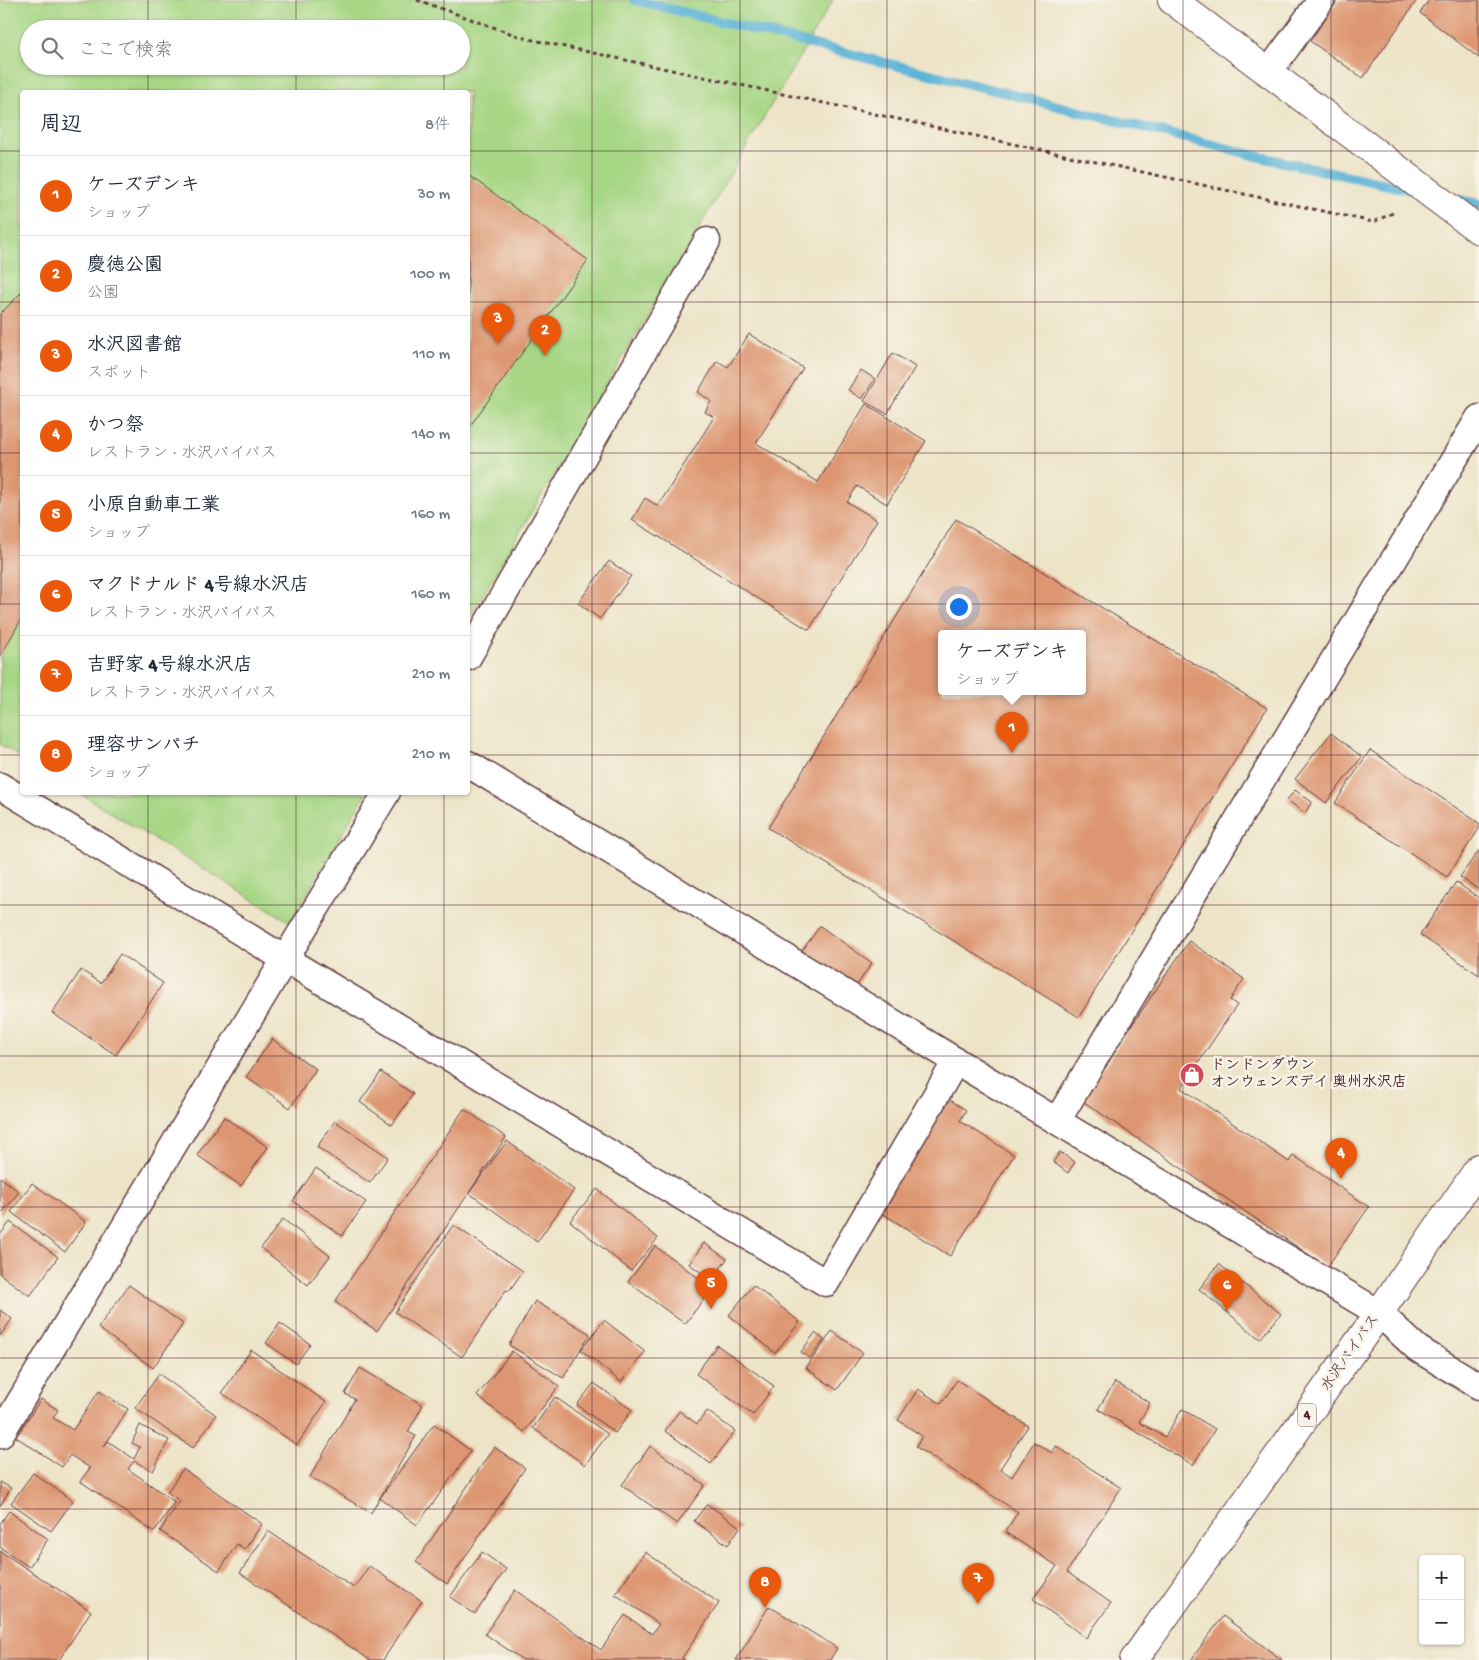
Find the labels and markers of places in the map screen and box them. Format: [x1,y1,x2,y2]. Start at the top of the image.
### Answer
pin: 3 [482,303,514,344]
pin: 2 [529,315,561,356]
pin: 1 [996,712,1028,753]
place label: ドンドンダウン オンウェンズデイ 奥州水沢店 [1210,1056,1407,1092]
shop icon: ドンドンダウン オンウェンズデイ 奥州水沢店 [1179,1062,1205,1088]
pin: 4 [1325,1138,1357,1179]
pin: 5 [695,1268,727,1309]
pin: 6 [1211,1270,1243,1311]
pin: 7 [962,1563,994,1604]
pin: 8 [749,1567,781,1608]

